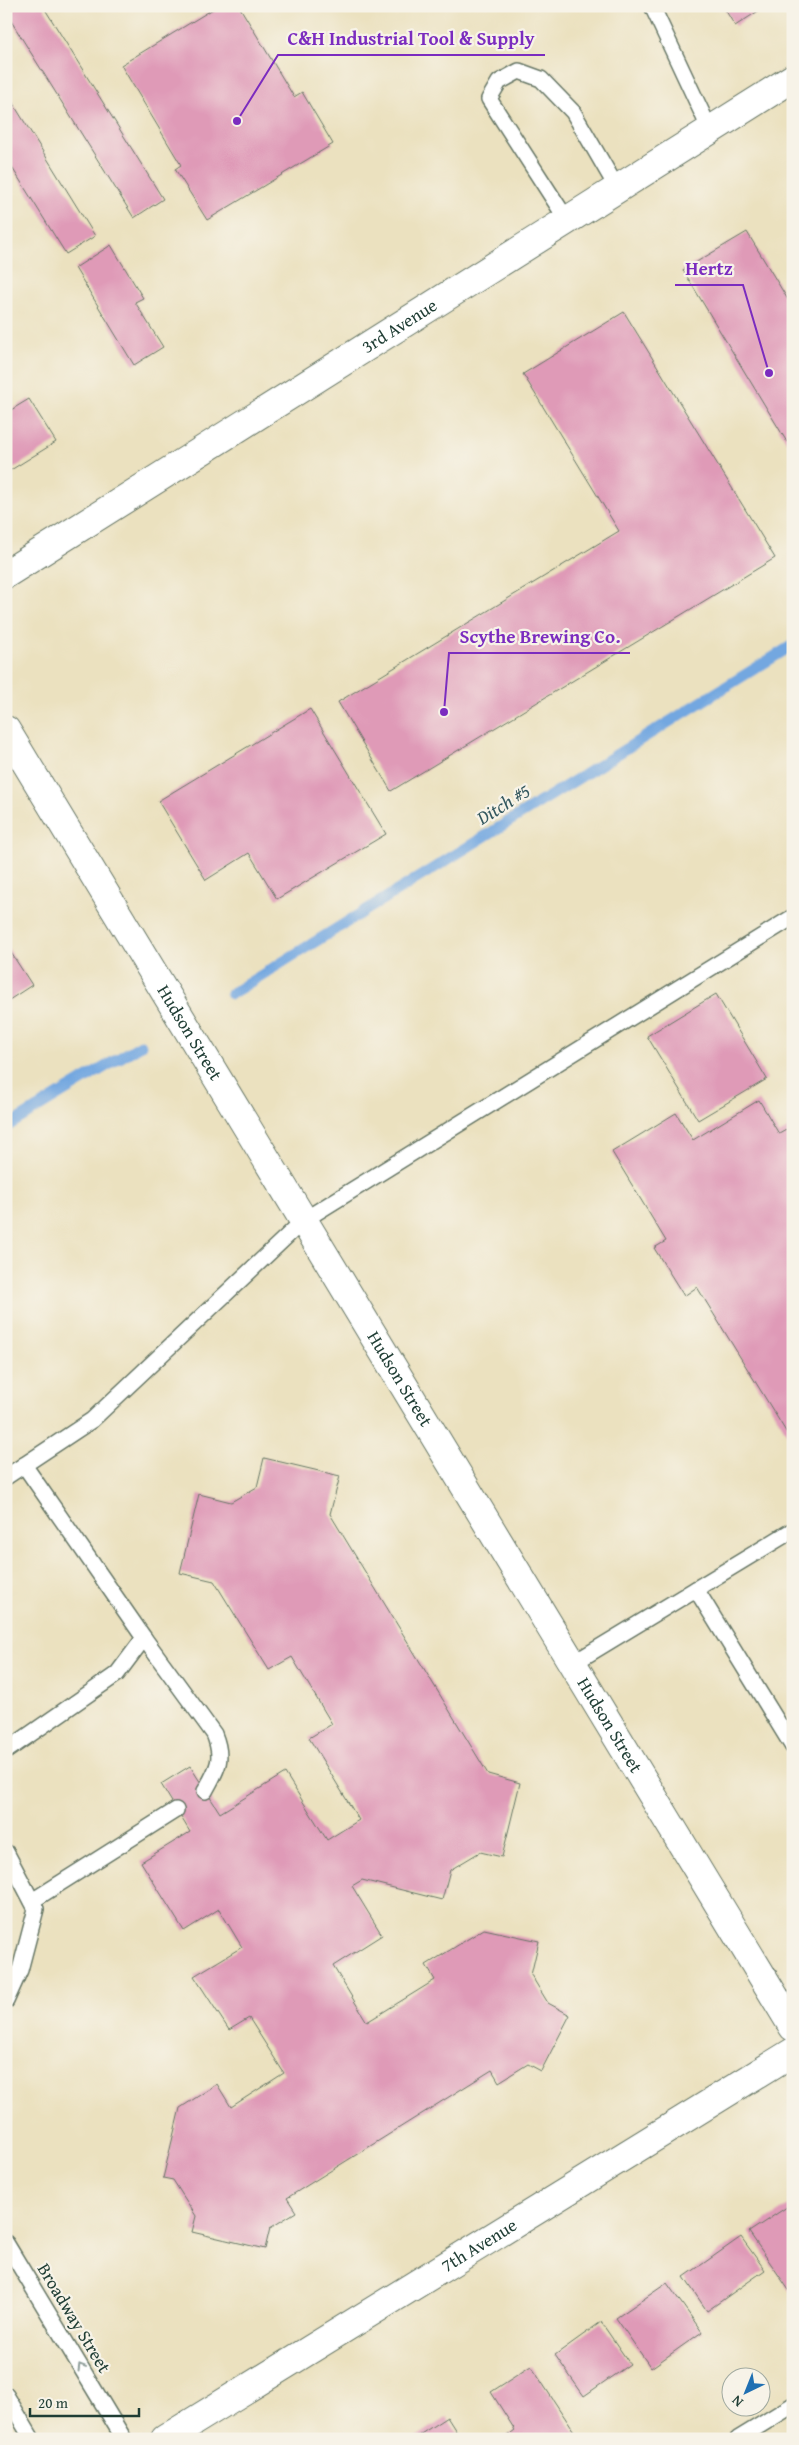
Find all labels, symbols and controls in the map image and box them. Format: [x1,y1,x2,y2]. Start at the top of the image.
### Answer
callout: C&H Industrial Tool & Supply [278,21,545,55]
text: C&H Industrial Tool & Supply [287,24,535,52]
callout: Hertz [675,251,743,285]
text: Hertz [685,254,733,282]
street label: 3rd Avenue [356,292,442,360]
callout: Scythe Brewing Co. [449,619,630,653]
text: Scythe Brewing Co. [459,622,621,650]
water label: Ditch #5 [470,777,535,832]
street label: Hudson Street [151,980,230,1086]
street label: Hudson Street [361,1326,440,1432]
street label: Hudson Street [571,1672,650,1778]
street label: 7th Avenue [436,2211,522,2279]
street label: Broadway Street [31,2258,118,2378]
one-way arrow [77,2364,87,2373]
north arrow [722,2368,772,2418]
scale bar [30,2385,139,2417]
text: N [726,2391,747,2412]
text: 20 m [38,2392,69,2413]

